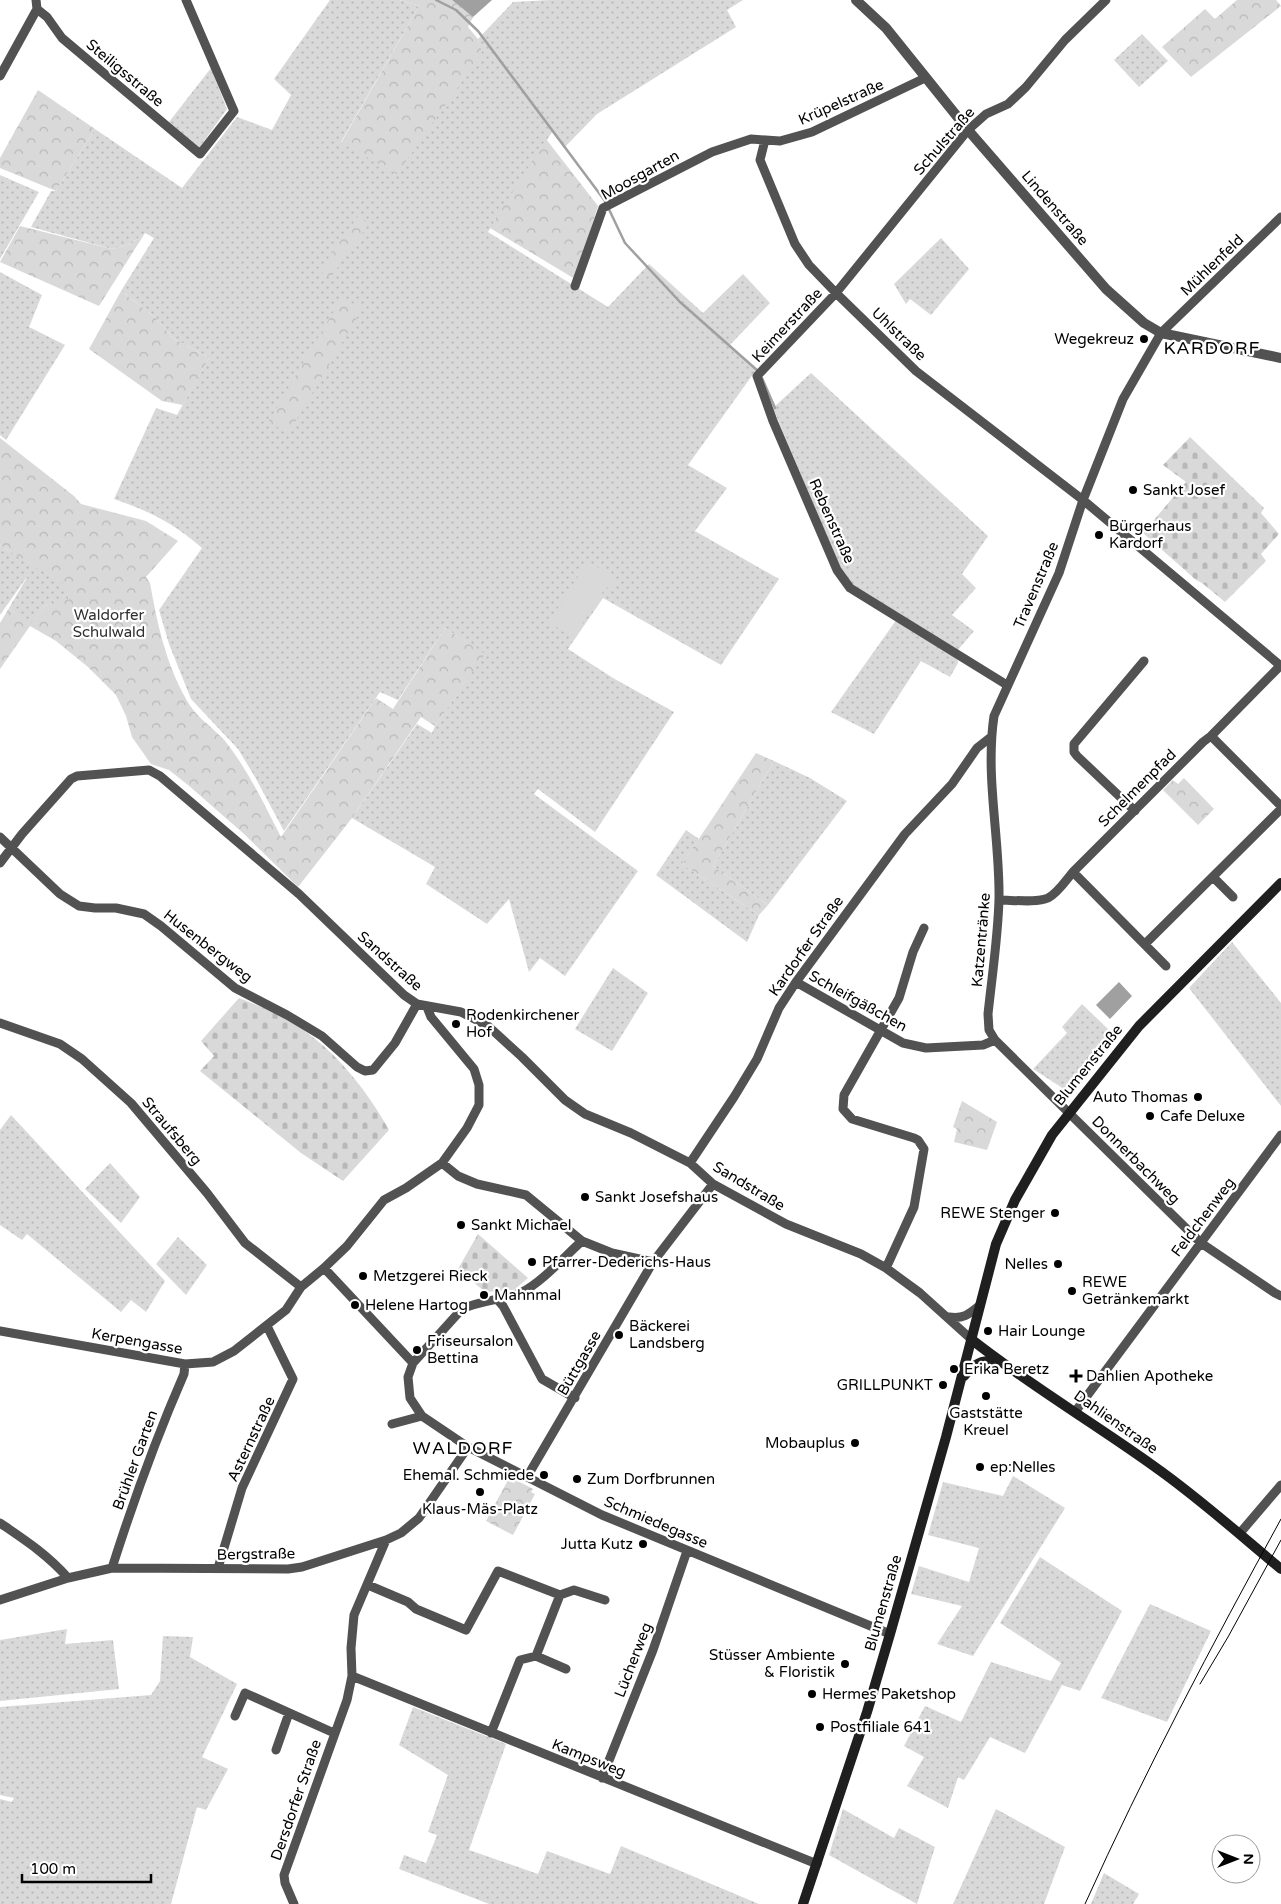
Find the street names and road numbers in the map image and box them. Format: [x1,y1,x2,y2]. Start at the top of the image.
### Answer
street label: Steiligsstraße [83,35,167,111]
street label: Krüpelstraße [796,75,886,129]
street label: Schulstraße [910,103,978,179]
street label: Moosgarten [598,146,682,204]
street label: Lindenstraße [1018,167,1092,249]
street label: Mühlenfeld [1177,230,1247,300]
street label: Keimerstraße [748,284,826,366]
street label: Uhlstraße [868,304,930,364]
street label: Rebenstraße [805,476,859,566]
street label: Travenstraße [1010,539,1062,631]
street label: Schelmenpfad [1094,745,1180,831]
street label: Kardorfer Straße [765,892,847,1000]
street label: Katzentränke [968,892,994,988]
street label: Husenbergweg [160,906,256,986]
street label: Sandstraße [354,927,426,995]
street label: Schleifgäßchen [806,967,910,1035]
street label: Blumenstraße [1050,1021,1126,1109]
street label: Straufsberg [138,1093,206,1169]
street label: Donnerbachweg [1088,1112,1184,1208]
street label: Sandstraße [710,1157,788,1215]
street label: Feldchenweg [1167,1174,1239,1260]
street label: Kerpengasse [90,1324,184,1358]
street label: Büttgasse [553,1328,605,1398]
street label: Dahlienstraße [1071,1386,1161,1458]
street label: Asternstraße [223,1394,279,1484]
street label: Brühler Garten [109,1408,161,1512]
street label: Schmiedegasse [601,1492,711,1552]
street label: Bergstraße [217,1544,295,1564]
street label: Blumenstraße [861,1553,905,1653]
street label: Lücherweg [610,1620,656,1700]
street label: Kampsweg [549,1735,629,1781]
street label: Dersdorfer Straße [267,1737,325,1863]

